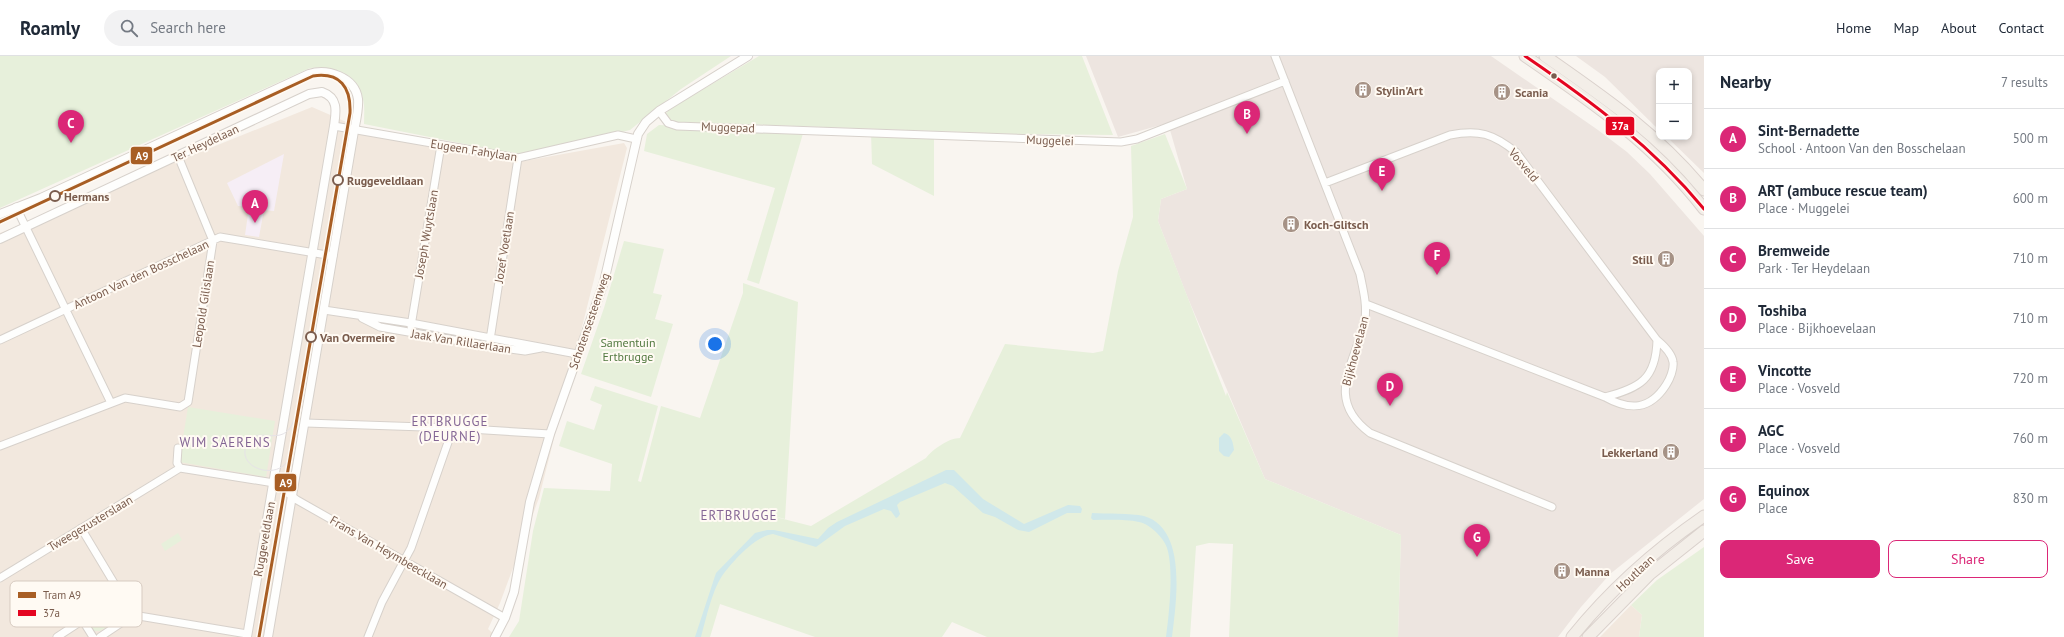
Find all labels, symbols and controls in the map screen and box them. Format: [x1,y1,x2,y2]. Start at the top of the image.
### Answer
search box [104,10,384,46]
text: Roamly [20,16,80,40]
icon: search [118,17,140,39]
text: Search here [150,18,226,37]
text: Home [1836,19,1871,37]
text: Map [1893,19,1919,37]
text: About [1941,19,1977,37]
text: Contact [1999,19,2044,37]
map controls [1656,68,1692,140]
button: + [1656,68,1692,104]
unlabelled marker [1549,71,1559,81]
text: Nearby [1720,71,1771,93]
text: 7 results [2001,74,2048,91]
building icon: Stylin'Art [1353,80,1373,100]
building icon: Scania [1492,82,1512,102]
place label: Stylin'Art [1376,83,1424,98]
place label: Scania [1515,85,1548,100]
pin: B [1234,101,1260,134]
button: − [1656,104,1692,140]
pin: C [58,110,84,143]
line badge: 37a [1605,116,1635,136]
street label: Muggepad [701,119,755,135]
text: 37a [1611,119,1629,133]
street label: Ter Heydelaan [169,121,241,165]
text: Sint-Bernadette [1758,121,1860,140]
text: A [1729,130,1737,147]
text: 500 m [2013,130,2048,147]
street label: Muggelei [1026,132,1074,148]
street label: Eugeen Fahylaan [430,136,518,164]
text: School · Antoon Van den Bosschelaan [1758,140,1966,157]
street label: Vosveld [1505,144,1542,185]
line badge: A9 [130,146,153,165]
text: A9 [136,149,148,163]
pin: E [1369,158,1395,191]
place label: Ruggeveldlaan [347,173,423,188]
marker: Ruggeveldlaan [332,174,344,186]
text: ART (ambuce rescue team) [1758,181,1928,200]
place label: Hermans [64,189,109,204]
street label: Joseph Wuytslaan [411,189,441,280]
marker: Hermans [49,190,61,202]
pin: A [242,190,268,223]
text: B [1729,190,1737,207]
text: 600 m [2013,190,2048,207]
text: Place · Muggelei [1758,200,1850,217]
street label: Jozef Voetlaan [491,210,517,285]
building icon: Koch-Glitsch [1281,214,1301,234]
place label: Koch-Glitsch [1304,217,1368,232]
street label: Antoon Van den Bosschelaan [71,236,211,312]
text: Bremweide [1758,241,1830,260]
pin: F [1424,242,1450,275]
building icon: Still [1656,249,1676,269]
text: C [1729,250,1737,267]
text: 710 m [2013,250,2048,267]
place label: Still [1632,252,1653,267]
street label: Leopold Gilislaan [189,259,217,349]
text: Park · Ter Heydelaan [1758,260,1870,277]
street label: Schotensesteenweg [565,271,613,371]
text: Toshiba [1758,301,1807,320]
text: D [1729,310,1737,327]
text: 710 m [2013,310,2048,327]
street label: Bijkhoevelaan [1338,314,1372,388]
text: Place · Bijkhoevelaan [1758,320,1876,337]
street label: Jaak Van Rillaerlaan [409,326,512,356]
place label: Van Overmeire [319,330,395,345]
marker: Van Overmeire [305,331,317,343]
your location [705,334,725,354]
park label: Samentuin Ertbrugge [600,335,656,364]
text: Vincotte [1758,361,1811,380]
text: E [1730,370,1736,387]
text: 720 m [2013,370,2048,387]
pin: D [1377,373,1403,406]
text: Place · Vosveld [1758,380,1840,397]
district label: ERTBRUGGE (DEURNE) [412,413,488,445]
text: AGC [1758,421,1784,440]
text: F [1730,430,1736,447]
text: 760 m [2013,430,2048,447]
district label: WIM SAERENS [179,434,271,451]
text: Place · Vosveld [1758,440,1840,457]
building icon: Lekkerland [1661,442,1681,462]
place label: Lekkerland [1602,445,1658,460]
line badge: A9 [274,473,297,492]
text: A9 [280,476,292,490]
text: Equinox [1758,481,1810,500]
text: G [1729,490,1737,507]
text: 830 m [2013,490,2048,507]
street label: Tweegezusterslaan [45,492,135,554]
street label: Ruggeveldlaan [250,500,278,578]
text: Place [1758,500,1788,517]
district label: ERTBRUGGE [701,507,777,524]
street label: Frans Van Heymbeecklaan [327,512,451,592]
pin: G [1464,524,1490,557]
button: Save [1720,540,1880,578]
button: Share [1888,540,2048,578]
street label: Houtlaan [1613,551,1657,595]
building icon: Manna [1552,561,1572,581]
place label: Manna [1575,564,1610,579]
legend [10,581,142,627]
text: Tram A9 [43,588,81,602]
text: 37a [43,606,60,620]

